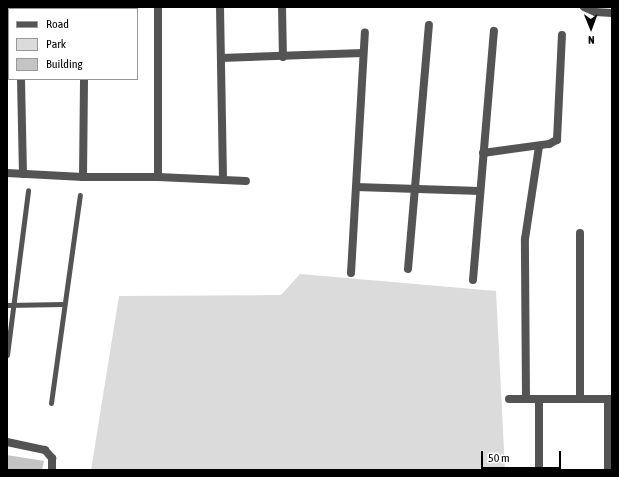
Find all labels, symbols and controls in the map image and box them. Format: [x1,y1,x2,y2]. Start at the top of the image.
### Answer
legend [8,8,138,80]
north arrow [571,8,611,48]
text: Road [46,17,69,31]
text: N [588,34,595,46]
text: Park [46,37,66,51]
text: Building [46,57,83,71]
scale bar [483,443,563,469]
text: 50 m [488,451,510,465]

